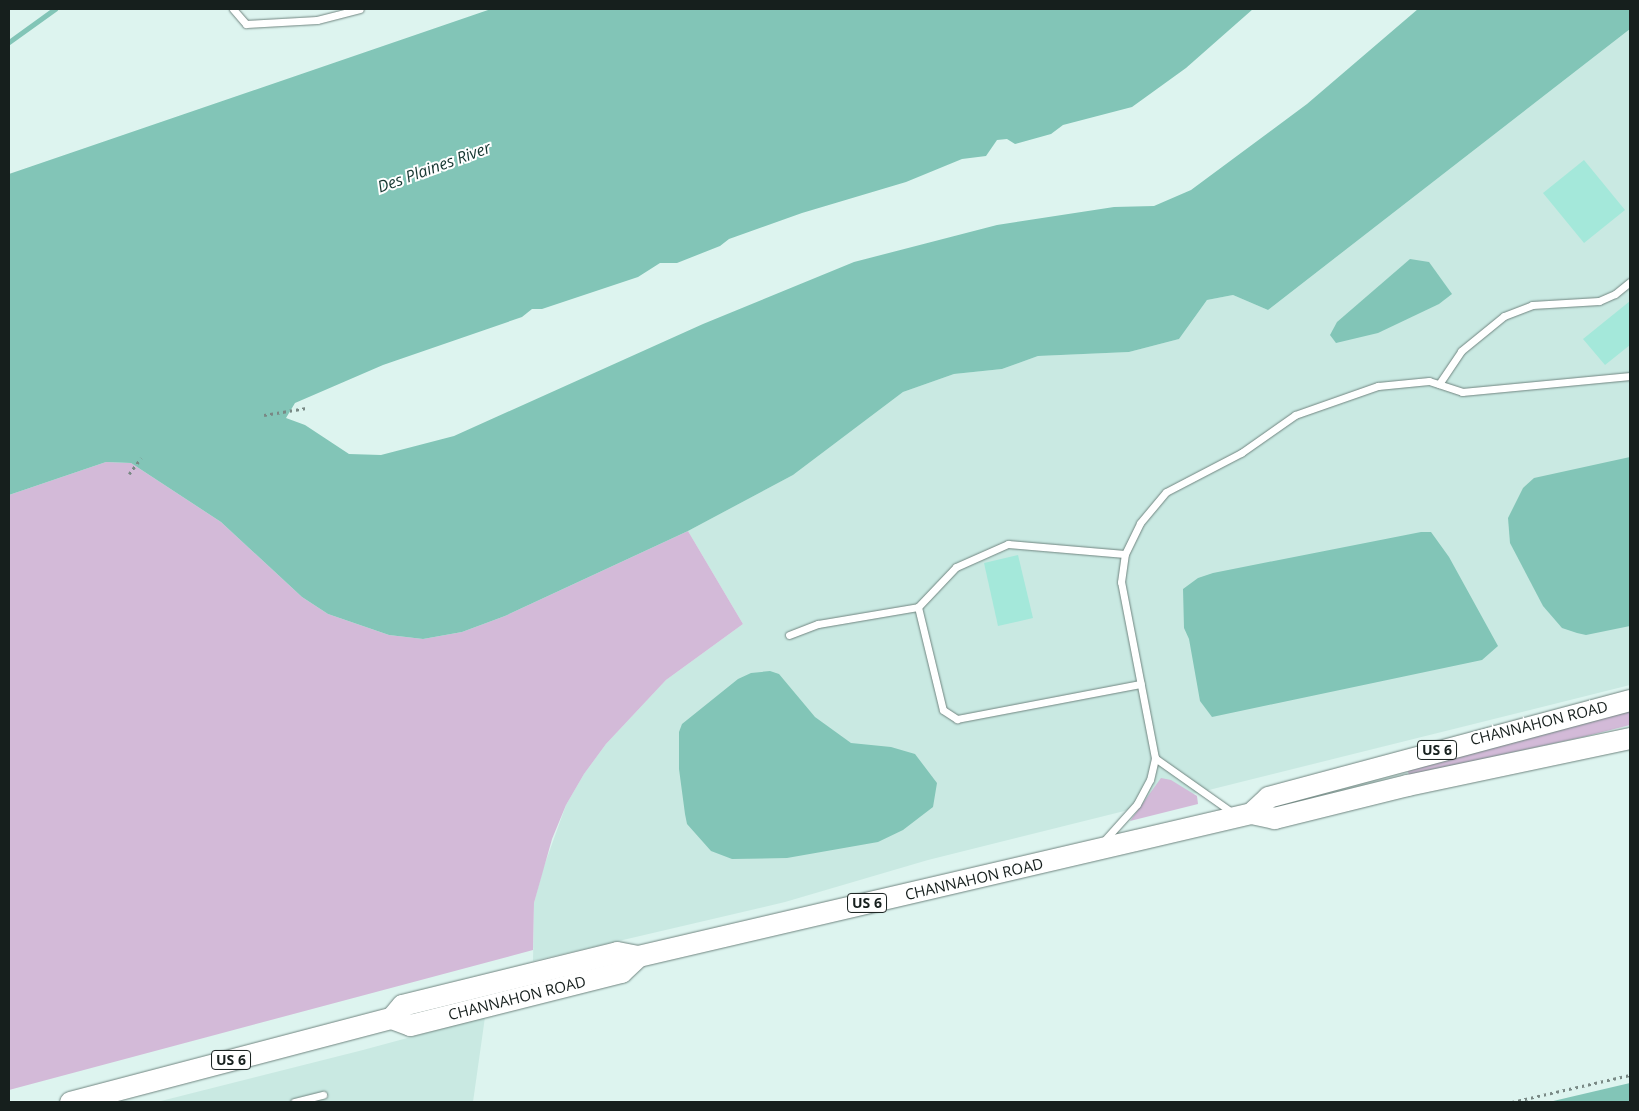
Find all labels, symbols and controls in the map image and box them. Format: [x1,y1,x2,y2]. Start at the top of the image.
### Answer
water label: Des Plaines River [375,138,493,196]
street label: CHANNAHON ROAD [1468,697,1610,749]
road number: US 6 [1417,738,1457,762]
street label: CHANNAHON ROAD [903,854,1045,904]
road number: US 6 [847,891,887,914]
street label: CHANNAHON ROAD [446,972,588,1024]
road number: US 6 [211,1048,251,1072]

